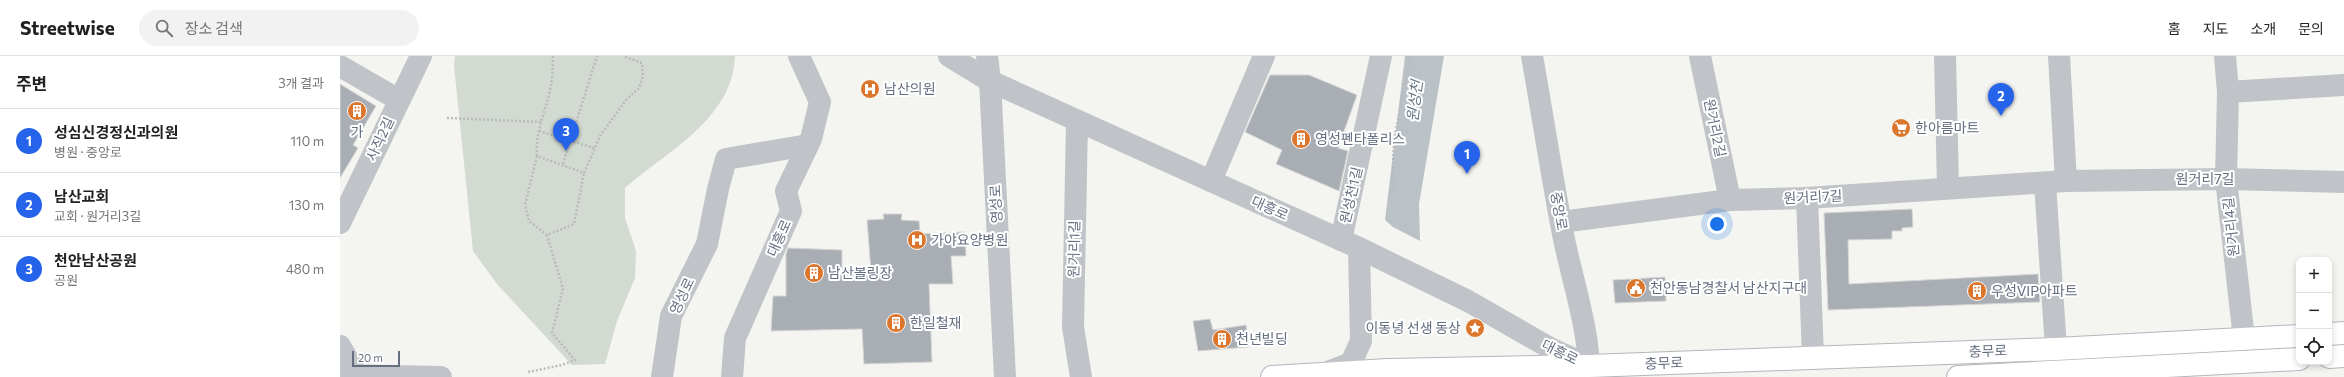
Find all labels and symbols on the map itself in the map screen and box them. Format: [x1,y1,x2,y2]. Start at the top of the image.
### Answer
water label: 원성천 [1403,77,1426,123]
hospital icon: 남산의원 [859,78,881,100]
place label: 남산의원 [884,80,936,97]
pin: 2 [1988,83,2014,116]
street label: 원거리2길 [1701,97,1730,159]
building icon: 가 [346,100,368,122]
street label: 사직2길 [362,114,397,163]
supermarket icon: 한아름마트 [1890,117,1912,139]
pin: 3 [553,118,579,151]
place label: 한아름마트 [1915,119,1980,136]
place label: 가 [351,123,364,140]
building icon: 영성펜타폴리스 [1290,128,1312,150]
place label: 영성펜타폴리스 [1315,130,1405,147]
pin: 1 [1454,141,1480,174]
street label: 원성천1길 [1336,165,1365,225]
street label: 원거리7길 [2176,170,2234,187]
street label: 영성로 [986,184,1005,224]
street label: 원거리7길 [1783,186,1843,207]
street label: 중앙로 [1548,190,1571,232]
street label: 대흥로 [1249,192,1291,223]
street label: 원거리4길 [2219,196,2242,258]
your location [1707,214,1727,234]
street label: 대흥로 [763,217,794,259]
street label: 원거리1길 [1064,220,1083,278]
hospital icon: 가야요양병원 [906,229,928,251]
place label: 가야요양병원 [931,231,1008,248]
building icon: 남산볼링장 [803,262,825,284]
place label: 남산볼링장 [828,264,893,281]
street label: 영성로 [666,275,697,317]
public building icon: 천안동남경찰서 남산지구대 [1625,277,1647,299]
place label: 천안동남경찰서 남산지구대 [1650,279,1807,296]
building icon: 우성VIP아파트 [1966,280,1988,302]
place label: 우성VIP아파트 [1991,282,2078,299]
building icon: 한일철재 [885,312,907,334]
place label: 한일철재 [910,314,962,331]
place icon: 이동녕 선생 동상 [1464,317,1486,339]
place label: 이동녕 선생 동상 [1365,319,1461,336]
building icon: 천년빌딩 [1211,328,1233,350]
place label: 천년빌딩 [1236,330,1288,347]
street label: 대흥로 [1539,335,1581,368]
street label: 충무로 [1968,341,2008,360]
scale bar [352,349,400,368]
street label: 충무로 [1644,353,1684,372]

